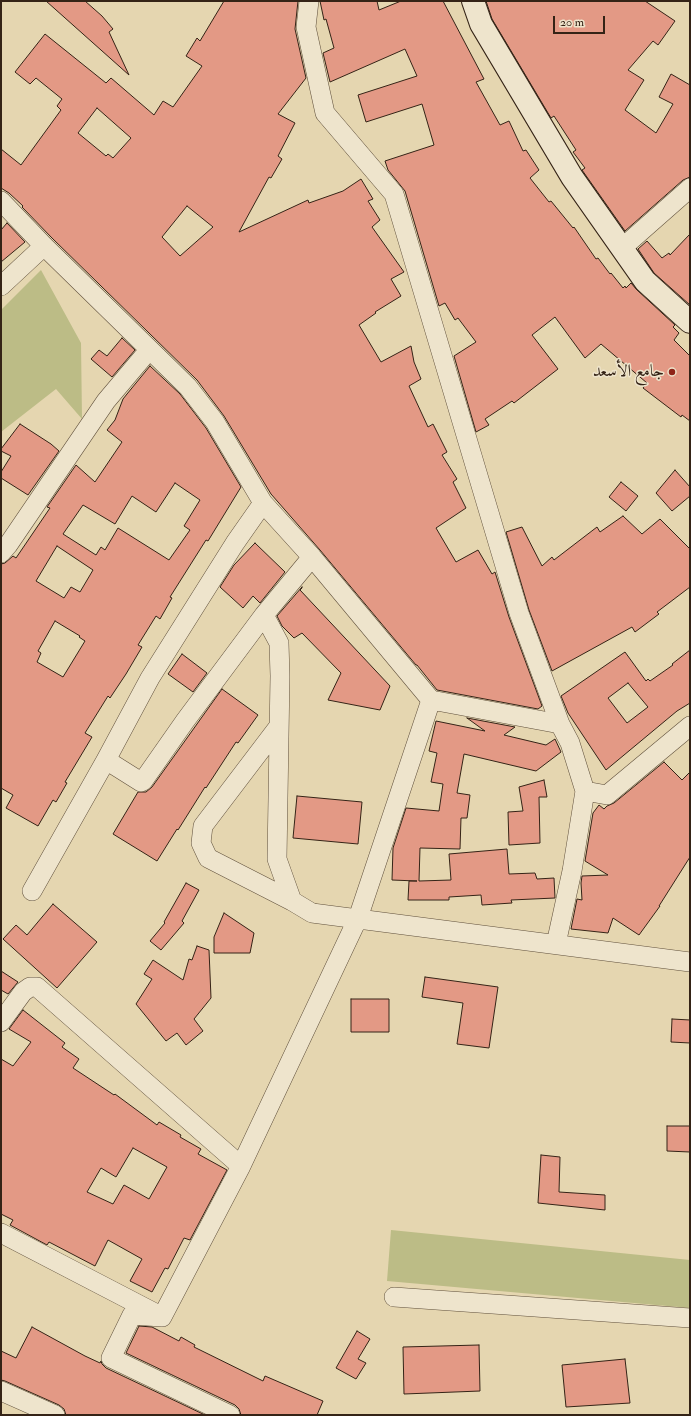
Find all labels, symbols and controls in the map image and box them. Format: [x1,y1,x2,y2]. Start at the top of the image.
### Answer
scale bar [555,8,607,34]
text: 20 m [560,15,584,30]
place label: جامع الأسعد [593,362,664,382]
marker: جامع الأسعد [667,367,677,377]

